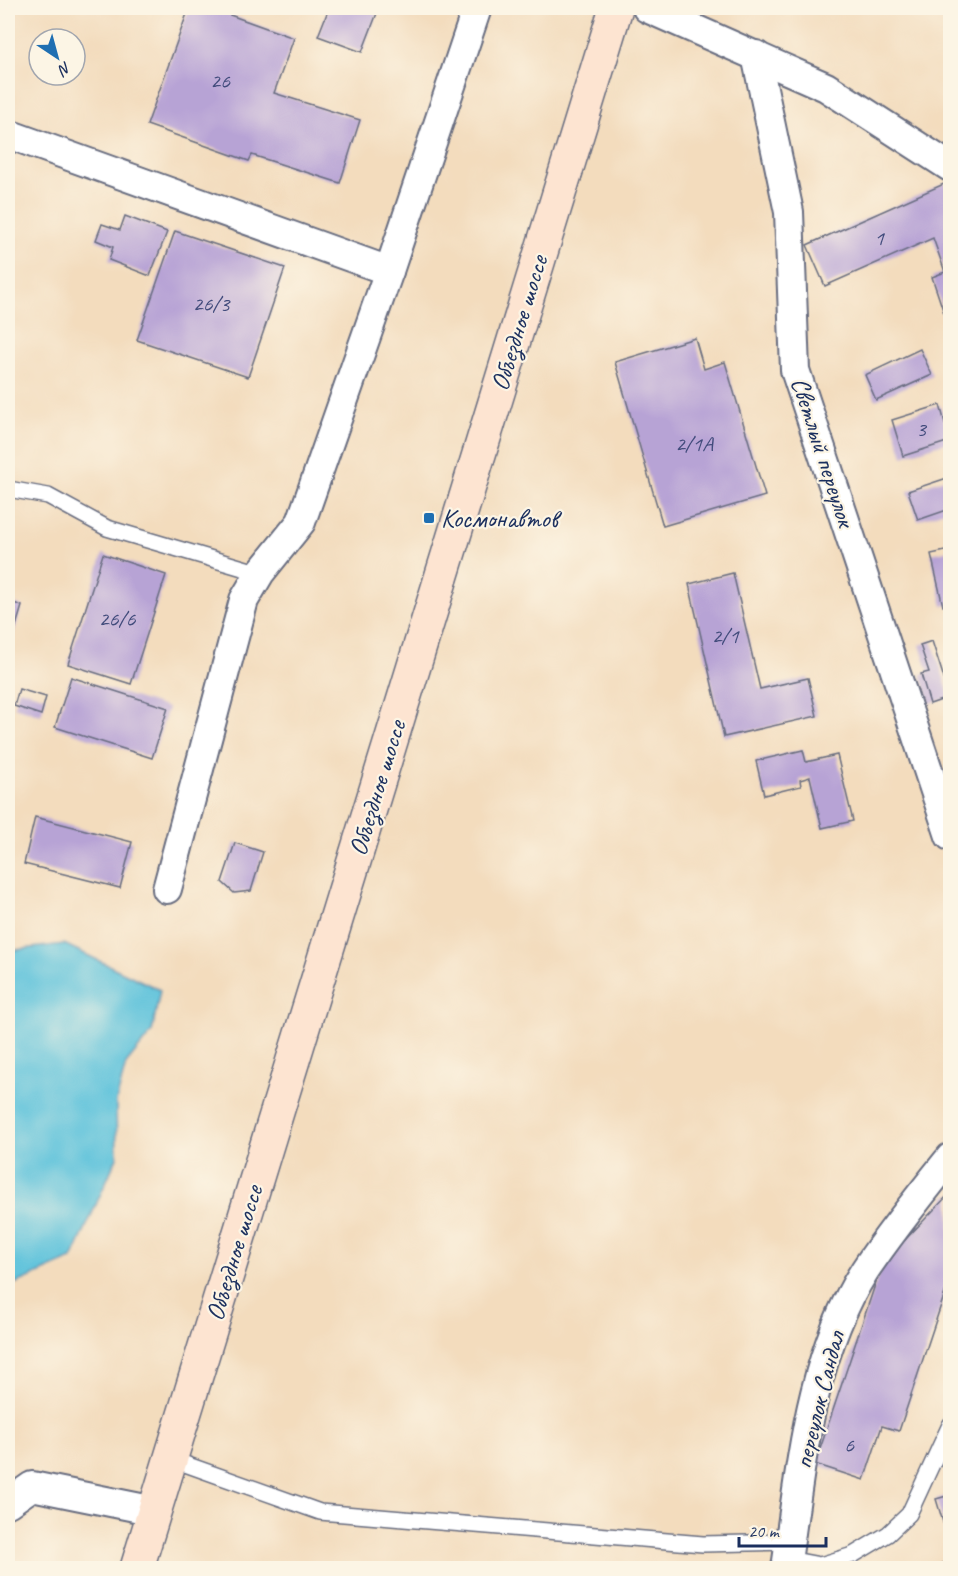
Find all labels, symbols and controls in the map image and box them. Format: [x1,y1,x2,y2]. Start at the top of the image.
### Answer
north arrow [27,27,87,87]
text: N [53,57,75,81]
house number: 26 [210,67,231,95]
house number: 1 [874,224,885,252]
street label: Объездное шоссе [483,250,557,395]
house number: 26/3 [193,290,232,318]
street label: Светлый переулок [783,373,863,533]
house number: 3 [916,415,928,443]
house number: 2/1А [675,430,714,458]
place label: Космонавтов [441,502,563,535]
marker: Космонавтов [422,511,436,525]
house number: 26/6 [99,605,137,633]
house number: 2/1 [711,622,740,650]
street label: Объездное шоссе [341,715,415,860]
street label: Объездное шоссе [198,1180,272,1325]
street label: переулок Сандал [786,1326,852,1472]
house number: 6 [844,1431,855,1459]
scale bar [739,1510,826,1548]
text: 20 m [748,1520,781,1542]

